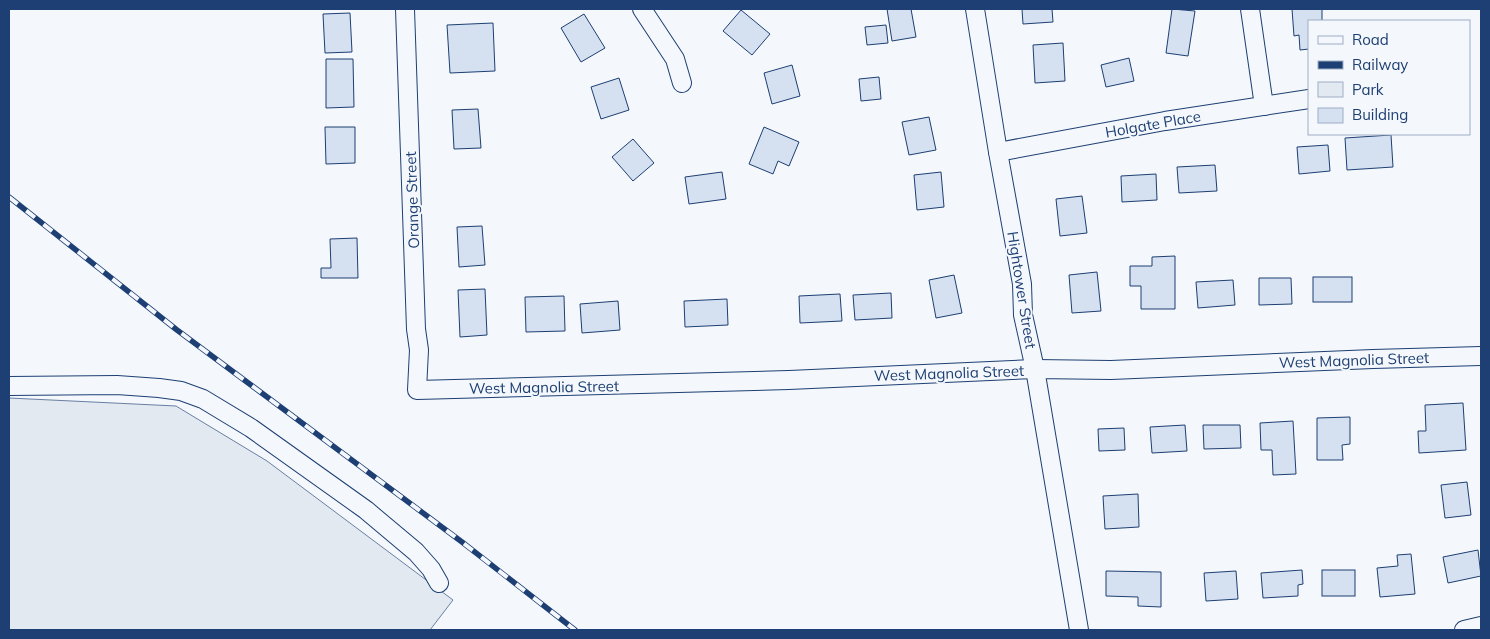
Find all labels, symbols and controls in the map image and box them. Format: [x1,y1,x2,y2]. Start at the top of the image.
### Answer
legend [1308,20,1470,135]
text: Road [1352,30,1389,49]
text: Railway [1352,55,1408,74]
text: Park [1352,80,1384,99]
text: Building [1352,105,1408,124]
street label: Holgate Place [1104,106,1202,142]
street label: Orange Street [401,151,423,249]
street label: Hightower Street [1003,230,1041,350]
street label: West Magnolia Street [1279,348,1429,372]
street label: West Magnolia Street [874,361,1024,385]
street label: West Magnolia Street [469,376,619,398]

